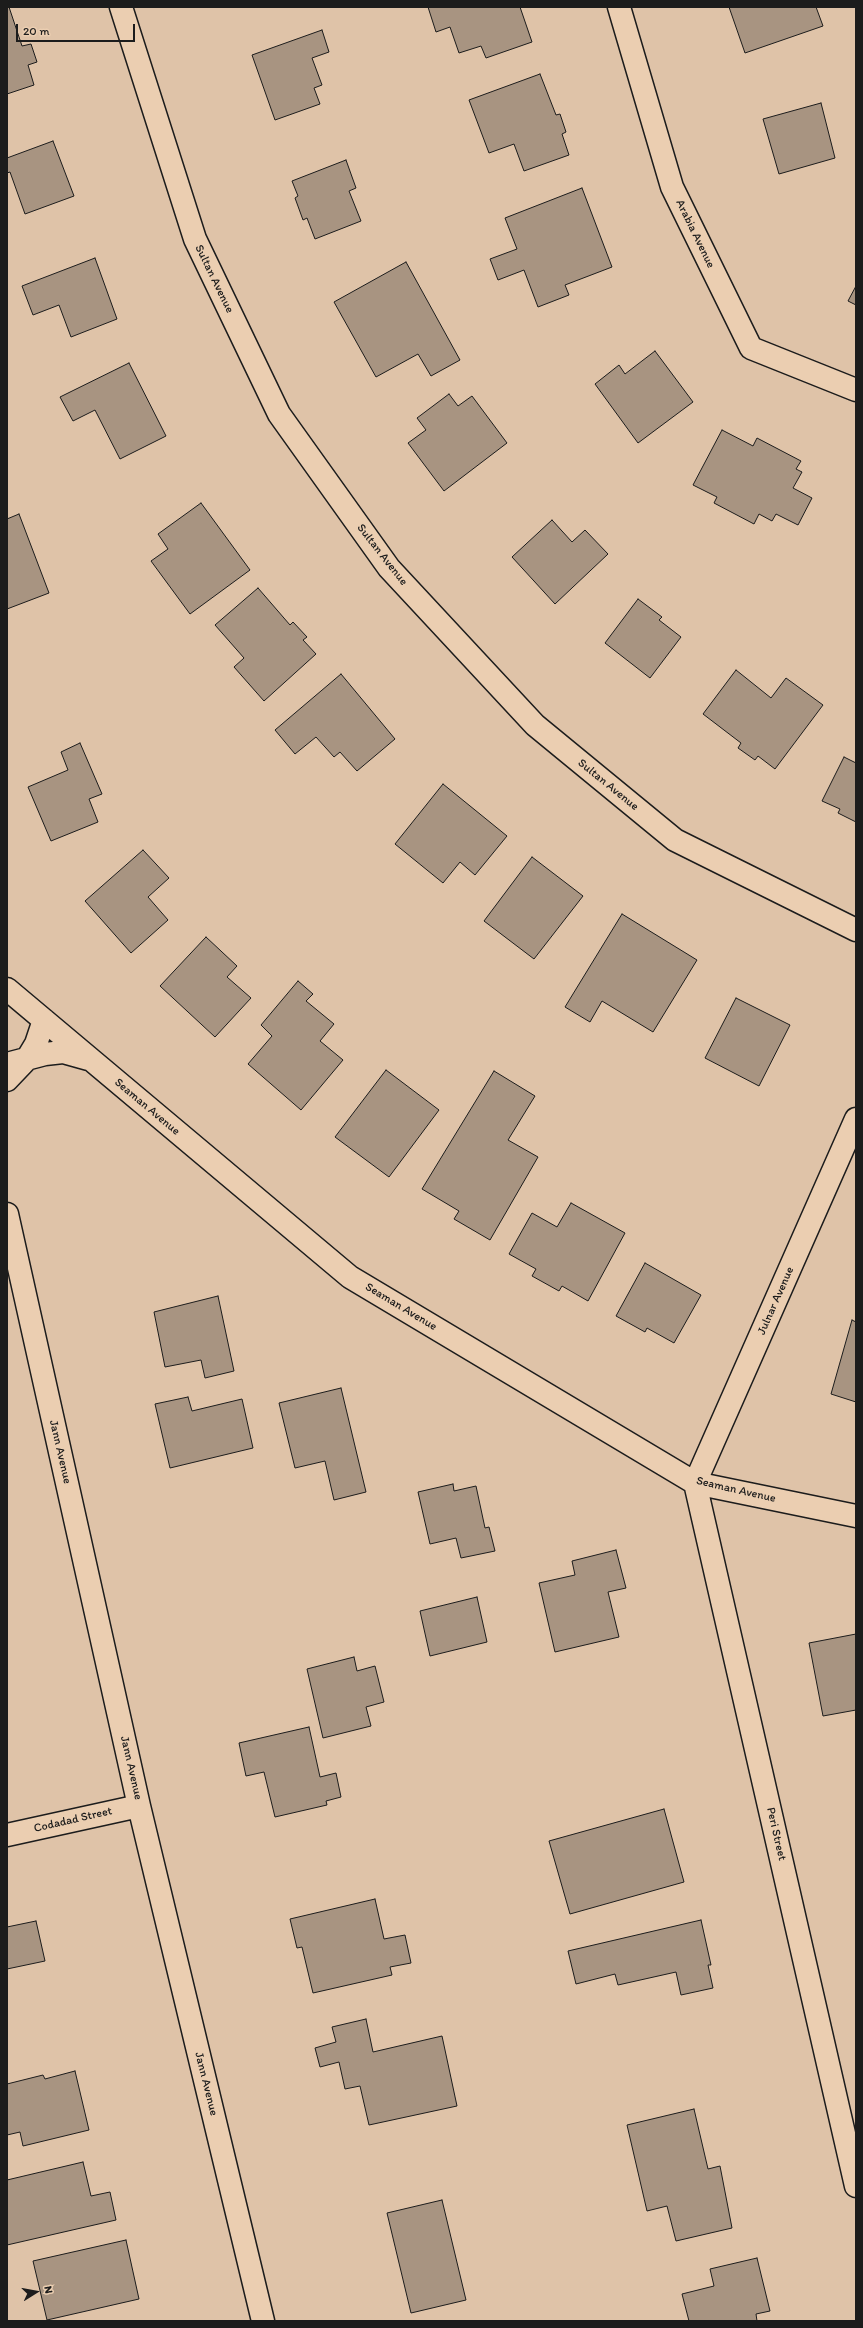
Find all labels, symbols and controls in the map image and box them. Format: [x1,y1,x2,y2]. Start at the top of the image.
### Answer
scale bar [18,16,137,42]
text: 20 m [23,24,50,38]
street label: Arabia Avenue [672,197,718,271]
street label: Sultan Avenue [191,243,237,315]
street label: Sultan Avenue [353,521,411,589]
street label: Sultan Avenue [575,756,641,814]
street label: Seaman Avenue [111,1075,183,1139]
street label: Julnar Avenue [755,1265,797,1337]
street label: Seaman Avenue [362,1280,440,1334]
street label: Jann Avenue [46,1419,74,1485]
street label: Seaman Avenue [695,1474,777,1506]
street label: Jann Avenue [117,1735,145,1801]
street label: Codadad Street [32,1804,114,1836]
street label: Peri Street [763,1806,789,1862]
street label: Jann Avenue [191,2051,221,2117]
north arrow [16,2272,56,2312]
text: N [41,2285,55,2295]

